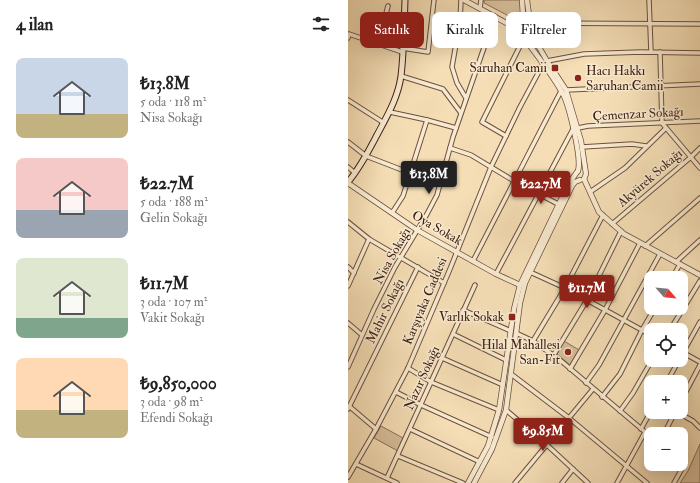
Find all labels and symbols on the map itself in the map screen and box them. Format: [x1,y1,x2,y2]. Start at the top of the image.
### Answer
place label: Saruhan Camii [469,60,548,76]
marker: Saruhan Camii [550,63,560,73]
place label: Hacı Hakkı Saruhan Camii [586,63,664,94]
marker: Hacı Hakkı Saruhan Camii [573,73,583,83]
street label: Çemenzar Sokağı [592,104,684,124]
street label: Akyürek Sokağı [613,145,687,212]
pin: ₺13.8M [396,161,462,195]
pin: ₺22.7M [508,171,574,205]
street label: Oya Sokak [408,207,466,250]
street label: Nisa Sokağı [370,224,414,287]
street label: Karşıyaka Caddesi [399,254,452,347]
north arrow [644,271,688,315]
street label: Mahir Sokağı [362,275,408,346]
pin: ₺11.7M [554,275,620,309]
place label: Varlık Sokak [439,309,505,325]
marker: Varlık Sokak [507,312,517,322]
place label: Hilal Mahallesi San-Fit [481,337,561,368]
street label: Nazır Sokağı [401,343,444,413]
marker: Hilal Mahallesi San-Fit [563,347,573,357]
pin: ₺9.85M [510,418,576,452]

